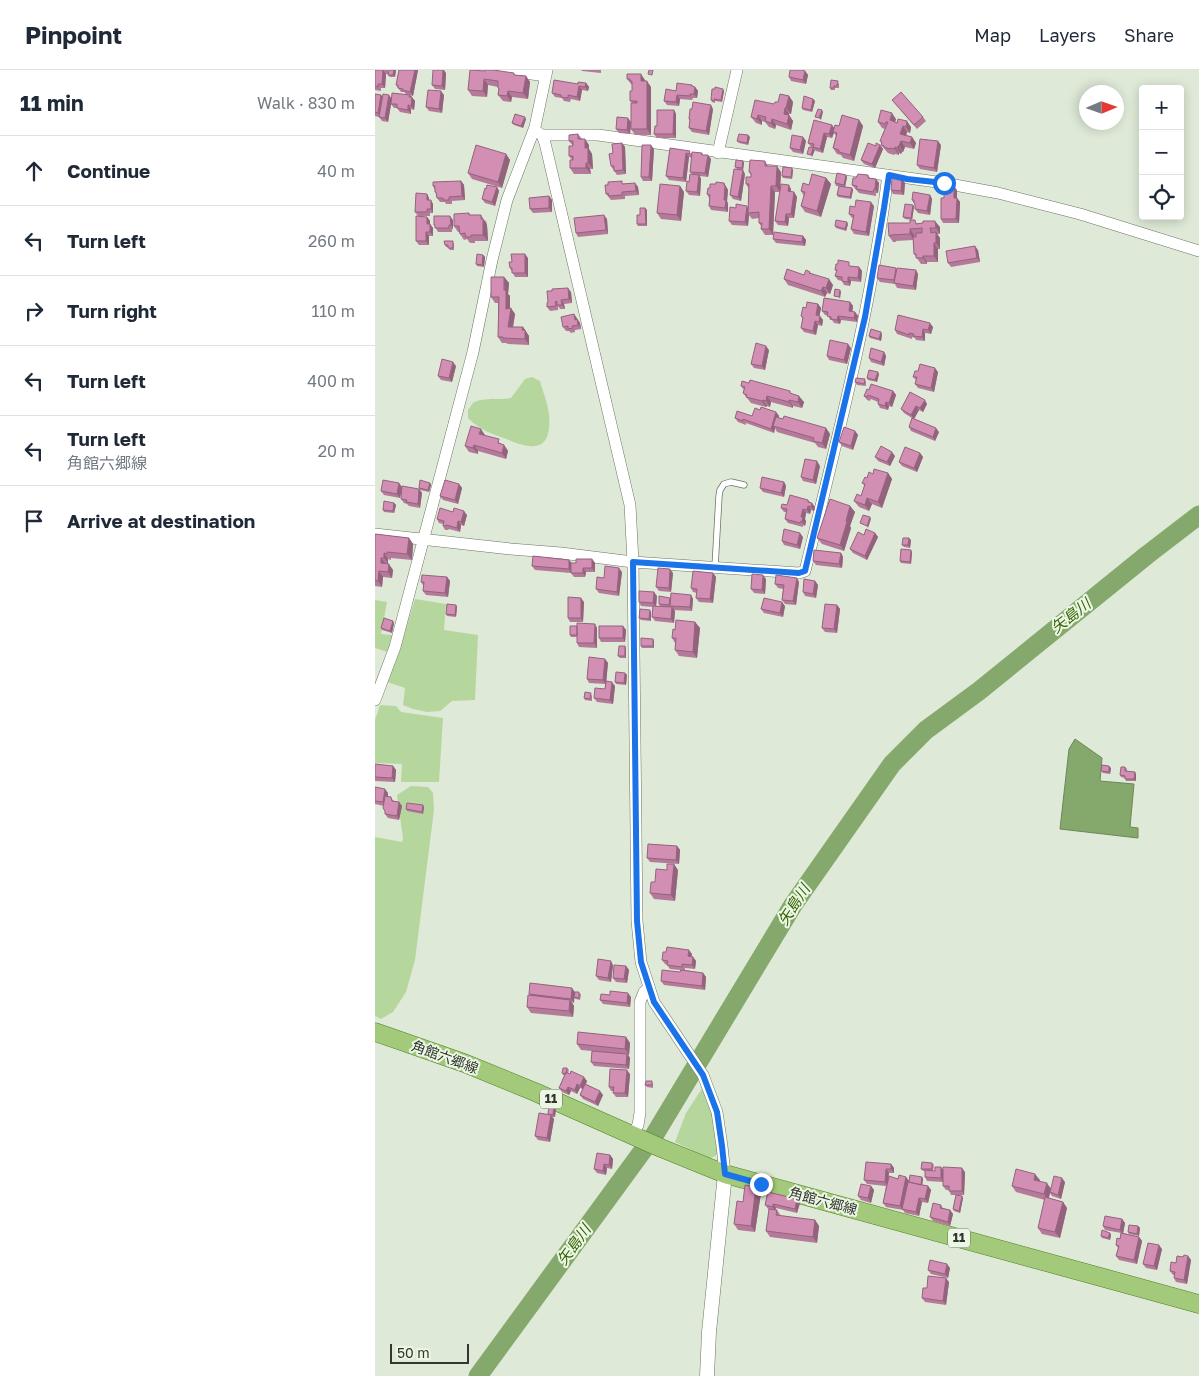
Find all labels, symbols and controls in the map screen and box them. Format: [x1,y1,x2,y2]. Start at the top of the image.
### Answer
text: Pinpoint [25,20,122,49]
text: Map [974,24,1011,46]
text: Layers [1039,24,1096,46]
text: Share [1124,24,1174,46]
north arrow [1079,85,1124,130]
map controls [1139,85,1184,220]
button: + [1139,85,1184,130]
text: 11 min [20,90,84,116]
text: Walk · 830 m [257,93,355,113]
button: − [1139,130,1184,175]
icon: ahead [20,157,48,185]
text: Continue [67,159,150,182]
text: 40 m [317,161,355,181]
route start [933,172,956,195]
button: locate [1139,175,1184,220]
icon: left [20,227,48,255]
text: Turn left [67,229,146,252]
text: 260 m [308,231,355,251]
icon: right [20,297,48,325]
text: Turn right [67,299,157,322]
text: 110 m [311,301,355,321]
icon: left [20,367,48,395]
text: Turn left [67,369,146,392]
text: 400 m [307,371,355,391]
text: Turn left [67,427,146,450]
icon: left [20,437,48,465]
text: 20 m [318,441,355,461]
text: 角館六郷線 [67,453,147,473]
icon: arrive [20,507,48,535]
text: Arrive at destination [67,509,255,532]
water label: 矢島川 [1047,593,1095,636]
water label: 矢島川 [773,879,814,928]
street label: 角館六郷線 [409,1037,481,1076]
road number: 11 [540,1090,562,1108]
route end [750,1173,773,1196]
street label: 角館六郷線 [787,1183,859,1218]
water label: 矢島川 [553,1219,595,1268]
road number: 11 [948,1228,970,1248]
scale bar [390,1341,469,1364]
text: 50 m [397,1344,430,1361]

